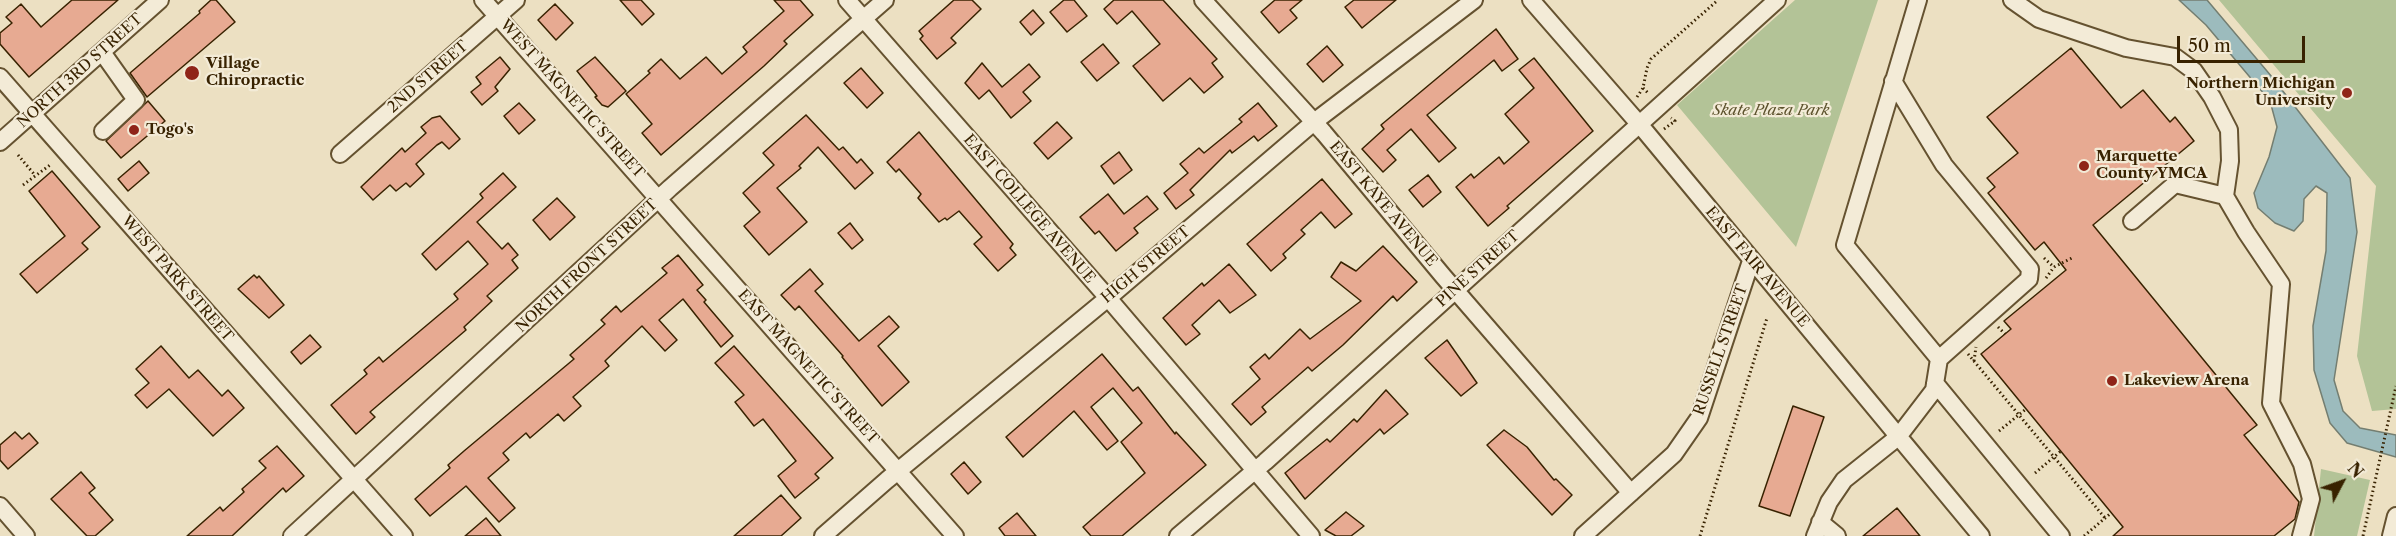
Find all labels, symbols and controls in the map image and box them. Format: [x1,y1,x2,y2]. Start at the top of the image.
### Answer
street label: NORTH 3RD STREET [14,10,146,132]
street label: WEST MAGNETIC STREET [496,16,648,182]
scale bar [2180,24,2308,62]
text: 50 m [2188,35,2231,57]
street label: 2ND STREET [384,37,472,117]
place label: Village Chiropractic [206,55,304,90]
marker: Village Chiropractic [183,64,201,82]
place label: Northern Michigan University [2186,75,2335,110]
marker: Northern Michigan University [2340,86,2354,100]
park label: Skate Plaza Park [1712,102,1830,120]
place label: Togo's [146,121,194,139]
marker: Togo's [127,123,141,137]
street label: EAST COLLEGE AVENUE [959,131,1099,287]
street label: EAST KAYE AVENUE [1325,138,1441,270]
place label: Marquette County YMCA [2096,148,2207,183]
marker: Marquette County YMCA [2077,159,2091,173]
street label: NORTH FRONT STREET [513,196,661,336]
street label: EAST FAIR AVENUE [1701,203,1813,331]
street label: WEST PARK STREET [117,212,237,346]
street label: HIGH STREET [1098,223,1194,307]
street label: PINE STREET [1433,227,1523,311]
street label: RUSSELL STREET [1690,282,1752,418]
street label: EAST MAGNETIC STREET [734,286,882,448]
place label: Lakeview Arena [2124,372,2249,390]
marker: Lakeview Arena [2105,374,2119,388]
north arrow [2312,452,2372,512]
text: N [2343,458,2368,482]

